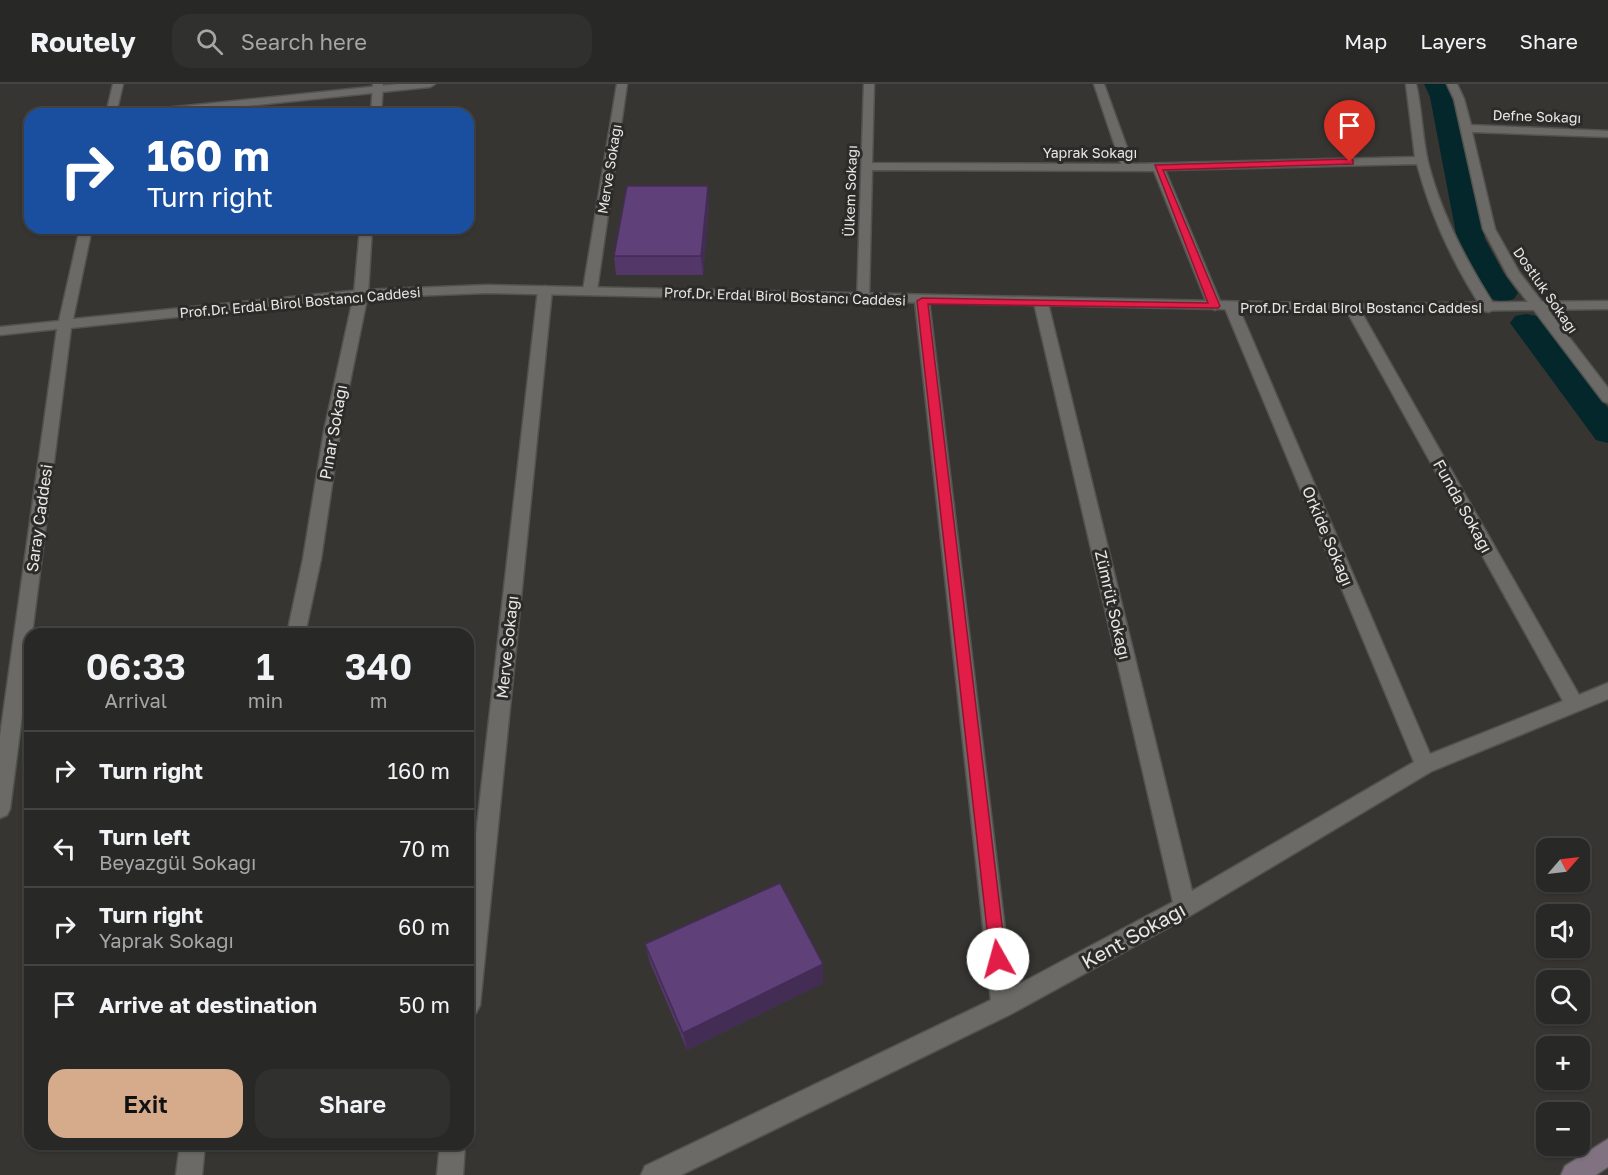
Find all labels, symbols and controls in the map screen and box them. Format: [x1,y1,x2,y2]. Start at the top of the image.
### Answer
search box [172,14,592,68]
text: Routely [30,25,136,58]
icon: search [193,25,226,58]
text: Search here [241,28,367,55]
text: Map [1344,28,1387,54]
text: Layers [1420,28,1487,54]
text: Share [1520,28,1578,54]
pin [1324,100,1375,162]
street label: Defne Sokağı [1492,106,1582,126]
icon: arrive [1333,109,1366,142]
street label: Merve Sokağı [594,123,624,215]
text: 160 m [147,130,270,180]
icon: right [48,132,126,210]
street label: Yaprak Sokağı [1043,144,1137,161]
street label: Ülkem Sokağı [840,145,860,237]
text: Turn right [147,181,273,213]
street label: Dostluk Sokağı [1510,244,1582,336]
street label: Prof.Dr. Erdal Birol Bostancı Caddesi [179,283,421,321]
street label: Prof.Dr. Erdal Birol Bostancı Caddesi [664,283,906,309]
street label: Prof.Dr. Erdal Birol Bostancı Caddesi [1240,299,1482,316]
street label: Pınar Sokağı [315,383,351,481]
street label: Funda Sokağı [1429,456,1497,556]
street label: Saray Caddesi [22,463,56,573]
street label: Orkide Sokağı [1298,483,1358,589]
street label: Zümrüt Sokağı [1091,549,1135,661]
street label: Merve Sokağı [492,594,522,700]
text: 06:33 [86,645,186,688]
text: 1 [256,645,274,688]
text: 340 [345,645,412,688]
text: Arrival [105,688,167,712]
text: min [248,688,283,712]
text: m [370,688,387,712]
icon: right [48,754,81,787]
text: Turn right [99,757,203,784]
text: 160 m [387,757,450,784]
text: Turn left [99,823,190,850]
icon: left [48,832,81,865]
text: 70 m [400,835,450,862]
north arrow [1536,838,1590,892]
map controls [1536,838,1590,1156]
text: Beyazgül Sokağı [99,850,256,874]
street label: Kent Sokağı [1077,897,1189,973]
text: Turn right [99,901,203,928]
button: sound [1536,904,1590,958]
icon: right [48,910,81,943]
text: 60 m [398,913,450,940]
position arrow [966,927,1030,991]
text: Yaprak Sokağı [99,928,234,952]
button: search [1536,970,1590,1024]
icon: arrive [48,988,81,1021]
text: Arrive at destination [99,991,317,1018]
text: 50 m [399,991,450,1018]
button: + [1536,1036,1590,1090]
button: Exit [48,1069,243,1138]
button: Share [255,1069,450,1138]
button: − [1536,1102,1590,1156]

